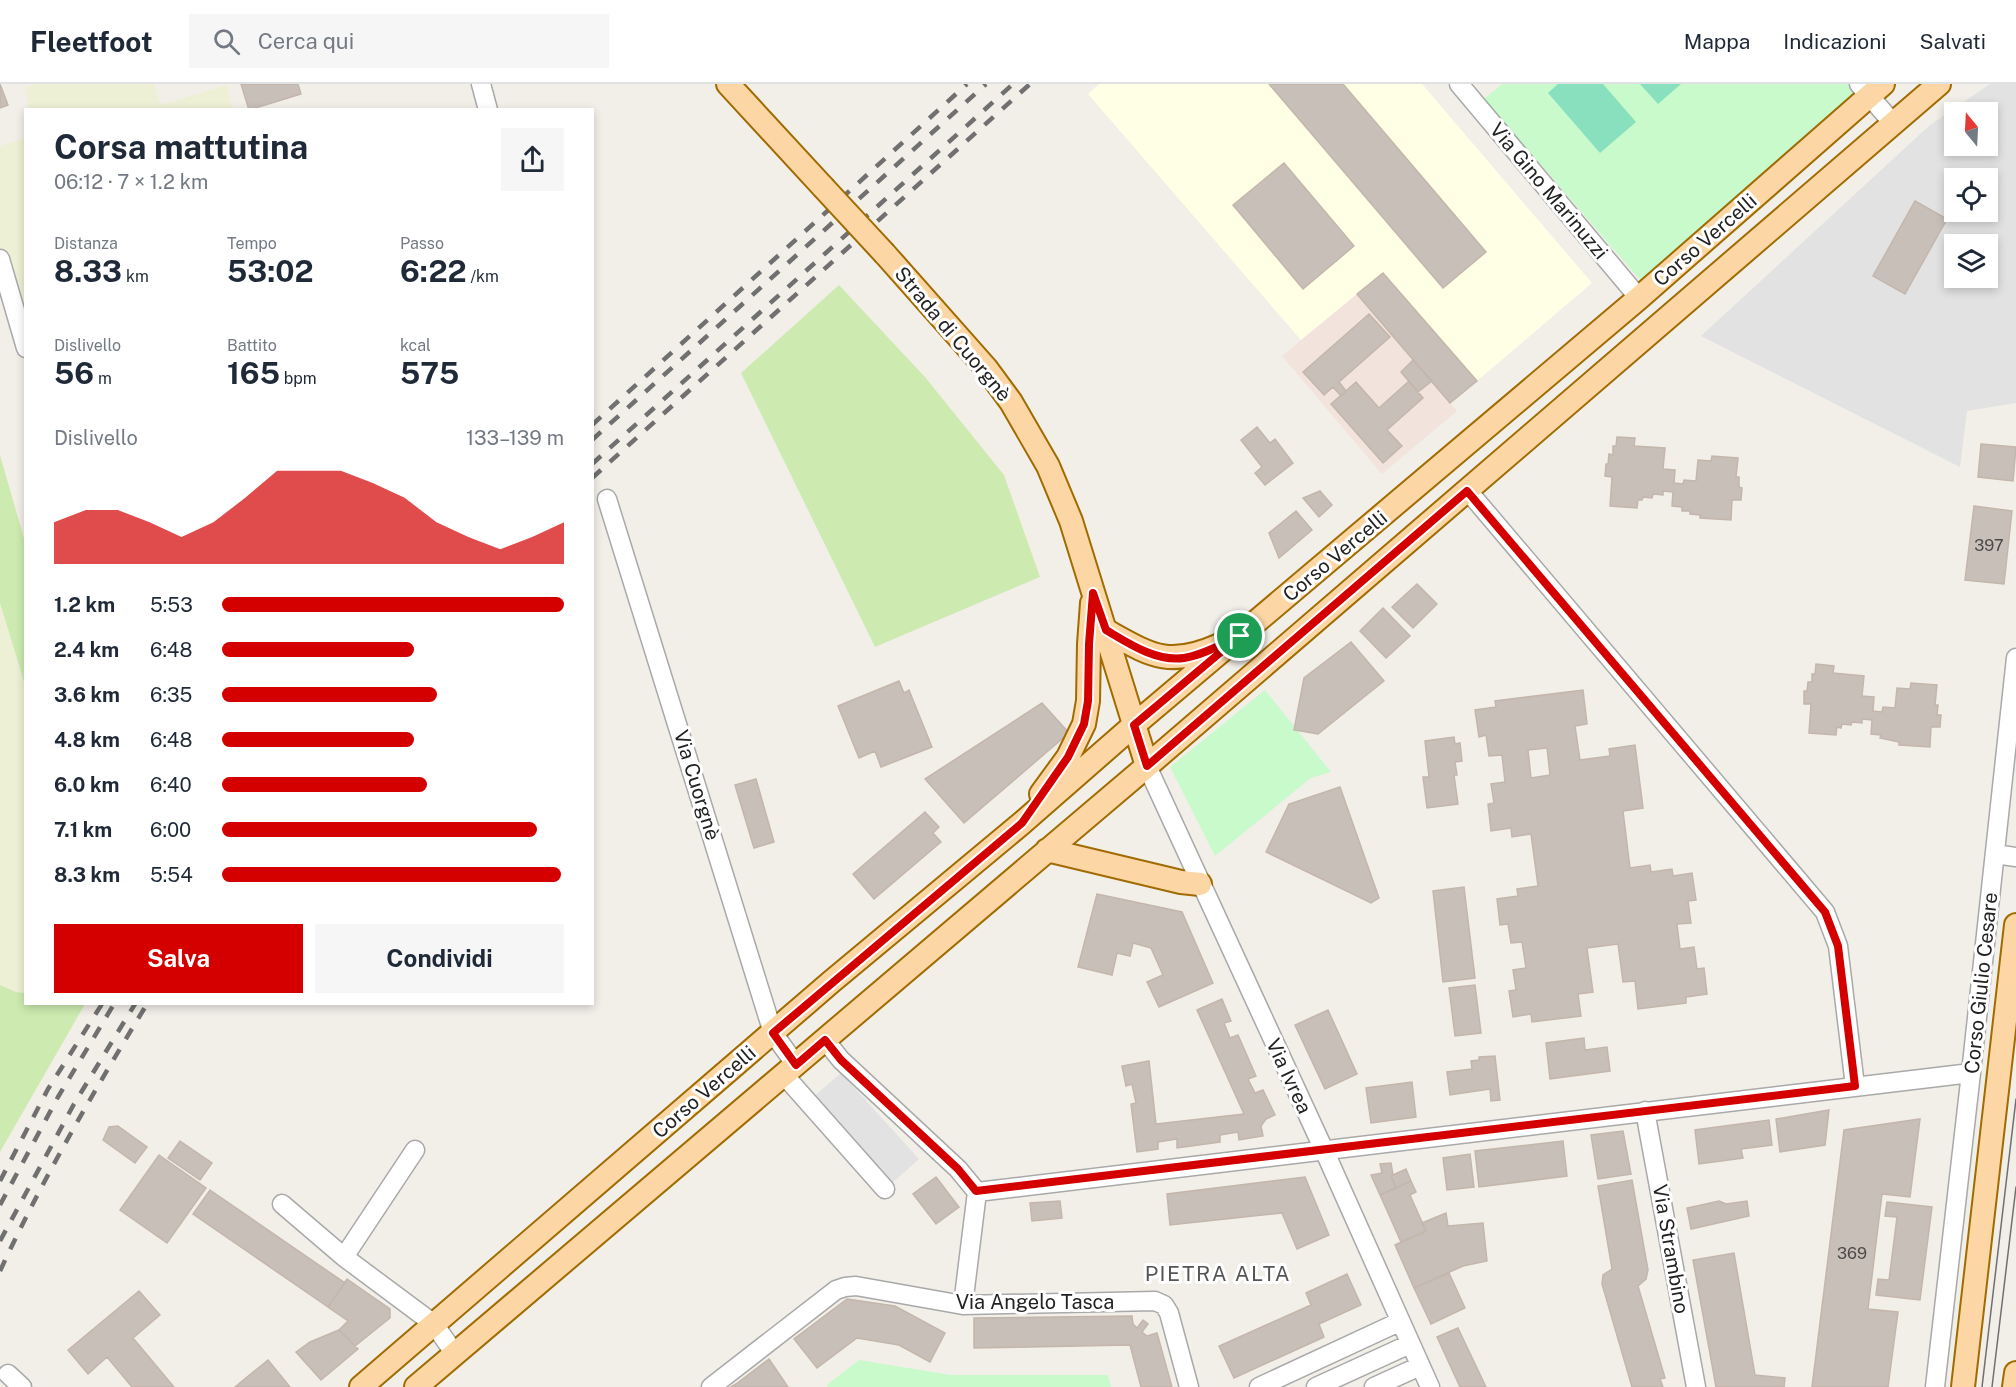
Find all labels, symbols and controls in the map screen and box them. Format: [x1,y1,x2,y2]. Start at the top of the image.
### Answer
search box [189,14,609,68]
text: Fleetfoot [30,25,153,58]
icon: search [210,25,243,58]
text: Cerca qui [258,28,354,54]
text: Mappa [1684,29,1750,54]
text: Indicazioni [1783,29,1887,54]
text: Salvati [1920,29,1986,54]
north arrow [1944,102,1998,156]
map controls [1944,102,1998,288]
street label: Via Gino Marinuzzi [1485,118,1613,264]
text: Corsa mattutina [54,128,308,166]
button: share [501,128,564,191]
button: locate [1944,168,1998,222]
text: 06:12 · 7 × 1.2 km [54,170,208,194]
street label: Corso Vercelli [1649,189,1761,291]
text: Distanza [54,234,118,253]
text: Tempo [227,234,277,253]
text: Passo [400,234,444,253]
button: layers [1944,234,1998,288]
text: 8.33 [54,253,122,289]
text: 53:02 [227,253,314,289]
text: 6:22 [400,253,467,289]
street label: Strada di Cuorgnè [890,262,1016,406]
text: km [122,267,149,286]
text: /km [467,267,499,286]
text: Dislivello [54,336,121,355]
text: Battito [227,336,277,355]
text: kcal [400,336,431,355]
text: 56 [54,355,94,391]
text: 165 [227,355,280,391]
text: 575 [400,355,459,391]
text: m [94,369,112,388]
text: bpm [280,369,317,388]
text: Dislivello [54,426,138,450]
text: 133–139 m [466,426,564,450]
street label: Corso Vercelli [1278,505,1392,607]
house number: 397 [1974,536,2004,555]
text: 1.2 km [54,593,115,617]
text: 5:53 [150,593,193,617]
pin [1214,610,1265,661]
icon: arrive [1223,619,1256,652]
text: 2.4 km [54,638,119,662]
text: 6:48 [150,638,192,662]
text: 3.6 km [54,683,120,707]
text: 6:35 [150,683,192,707]
street label: Via Cuorgnè [669,727,725,843]
text: 4.8 km [54,728,120,752]
text: 6:48 [150,728,192,752]
text: 6.0 km [54,773,120,797]
text: 6:40 [150,773,192,797]
text: 7.1 km [54,818,112,842]
text: 6:00 [150,818,191,842]
text: 8.3 km [54,863,120,887]
text: 5:54 [150,863,193,887]
street label: Corso Giulio Cesare [1960,891,2002,1075]
button: Salva [54,924,303,993]
button: Condividi [315,924,564,993]
street label: Via Ivrea [1261,1035,1317,1117]
street label: Corso Vercelli [648,1041,760,1143]
street label: Via Strambino [1648,1183,1694,1315]
house number: 369 [1837,1244,1867,1263]
district label: PIETRA ALTA [1145,1261,1291,1286]
street label: Via Angelo Tasca [956,1290,1114,1314]

